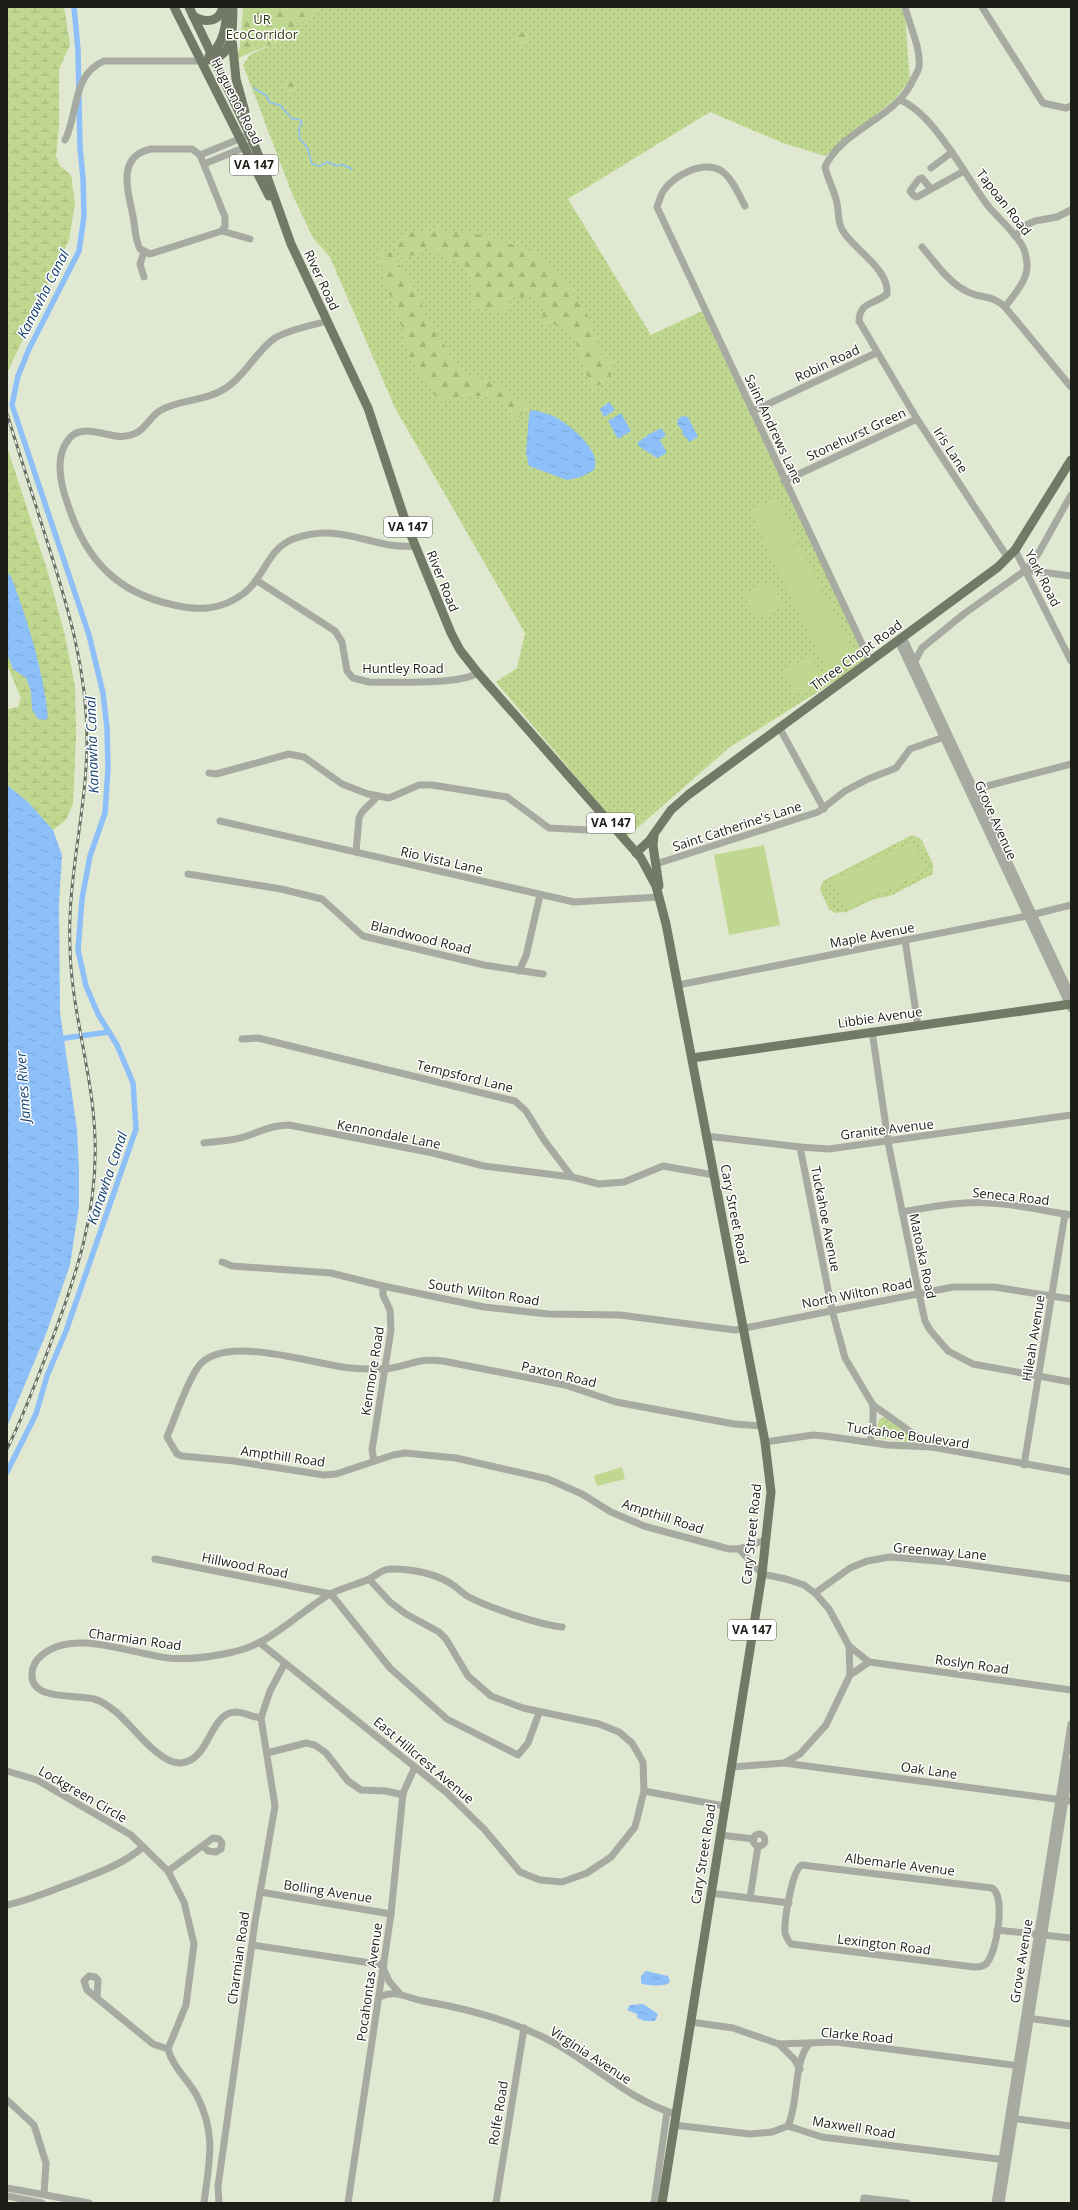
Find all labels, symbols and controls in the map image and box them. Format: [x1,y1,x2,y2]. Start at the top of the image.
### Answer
park label: UR EcoCorridor [226,10,299,43]
street label: Huguenot Road [207,55,267,147]
road number: VA 147 [230,155,278,175]
street label: Tapoan Road [972,165,1036,239]
water label: Kanawha Canal [12,246,73,341]
street label: River Road [300,247,344,313]
street label: Robin Road [792,340,862,386]
street label: Saint Andrews Lane [741,371,807,487]
street label: Stonehurst Green [803,403,909,465]
street label: Iris Lane [930,424,972,476]
road number: VA 147 [384,517,432,537]
street label: York Road [1021,546,1065,610]
street label: River Road [423,548,463,614]
street label: Three Chopt Road [806,616,906,694]
street label: Huntley Road [362,659,444,677]
water label: Kanawha Canal [80,696,103,794]
street label: Grove Avenue [970,778,1022,862]
street label: Saint Catherine's Lane [670,797,804,855]
road number: VA 147 [587,813,635,833]
street label: Rio Vista Lane [399,842,485,878]
street label: Blandwood Road [369,916,473,958]
street label: Maple Avenue [828,918,916,952]
street label: Libbie Avenue [837,1002,923,1032]
water label: James River [11,1050,35,1126]
street label: Tempsford Lane [415,1055,515,1097]
street label: Granite Avenue [839,1114,935,1144]
street label: Kennondale Lane [336,1115,442,1153]
water label: Kanawha Canal [82,1128,131,1227]
street label: Cary Street Road [716,1163,754,1265]
street label: Tuckahoe Avenue [807,1165,845,1273]
street label: Seneca Road [971,1183,1051,1209]
street label: Matoaka Road [905,1212,941,1300]
street label: North Wilton Road [800,1273,914,1313]
street label: South Wilton Road [427,1274,541,1310]
street label: Hileah Avenue [1017,1293,1049,1383]
street label: Kenmore Road [356,1325,388,1417]
street label: Paxton Road [520,1357,598,1391]
street label: Tuckahoe Boulevard [846,1417,970,1453]
street label: Ampthill Road [240,1441,326,1471]
street label: Cary Street Road [737,1483,765,1585]
street label: Ampthill Road [620,1494,706,1538]
street label: Greenway Lane [892,1538,988,1564]
street label: Hillwood Road [200,1548,290,1582]
road number: VA 147 [728,1620,776,1640]
street label: Charmian Road [87,1624,183,1654]
street label: Roslyn Road [934,1650,1010,1678]
street label: East Hillcrest Avenue [370,1712,478,1808]
street label: Oak Lane [900,1757,958,1783]
street label: Lockgreen Circle [35,1761,131,1827]
street label: Cary Street Road [686,1803,720,1905]
street label: Albemarle Avenue [844,1848,956,1880]
street label: Bolling Avenue [282,1875,374,1907]
street label: Charmian Road [223,1910,253,2006]
street label: Grove Avenue [1005,1918,1037,2004]
street label: Pocahontas Avenue [352,1922,386,2042]
street label: Lexington Road [836,1929,932,1959]
street label: Virginia Avenue [547,2022,635,2088]
street label: Clarke Road [820,2023,894,2047]
street label: Rolfe Road [484,2079,512,2147]
street label: Maxwell Road [811,2112,897,2142]

